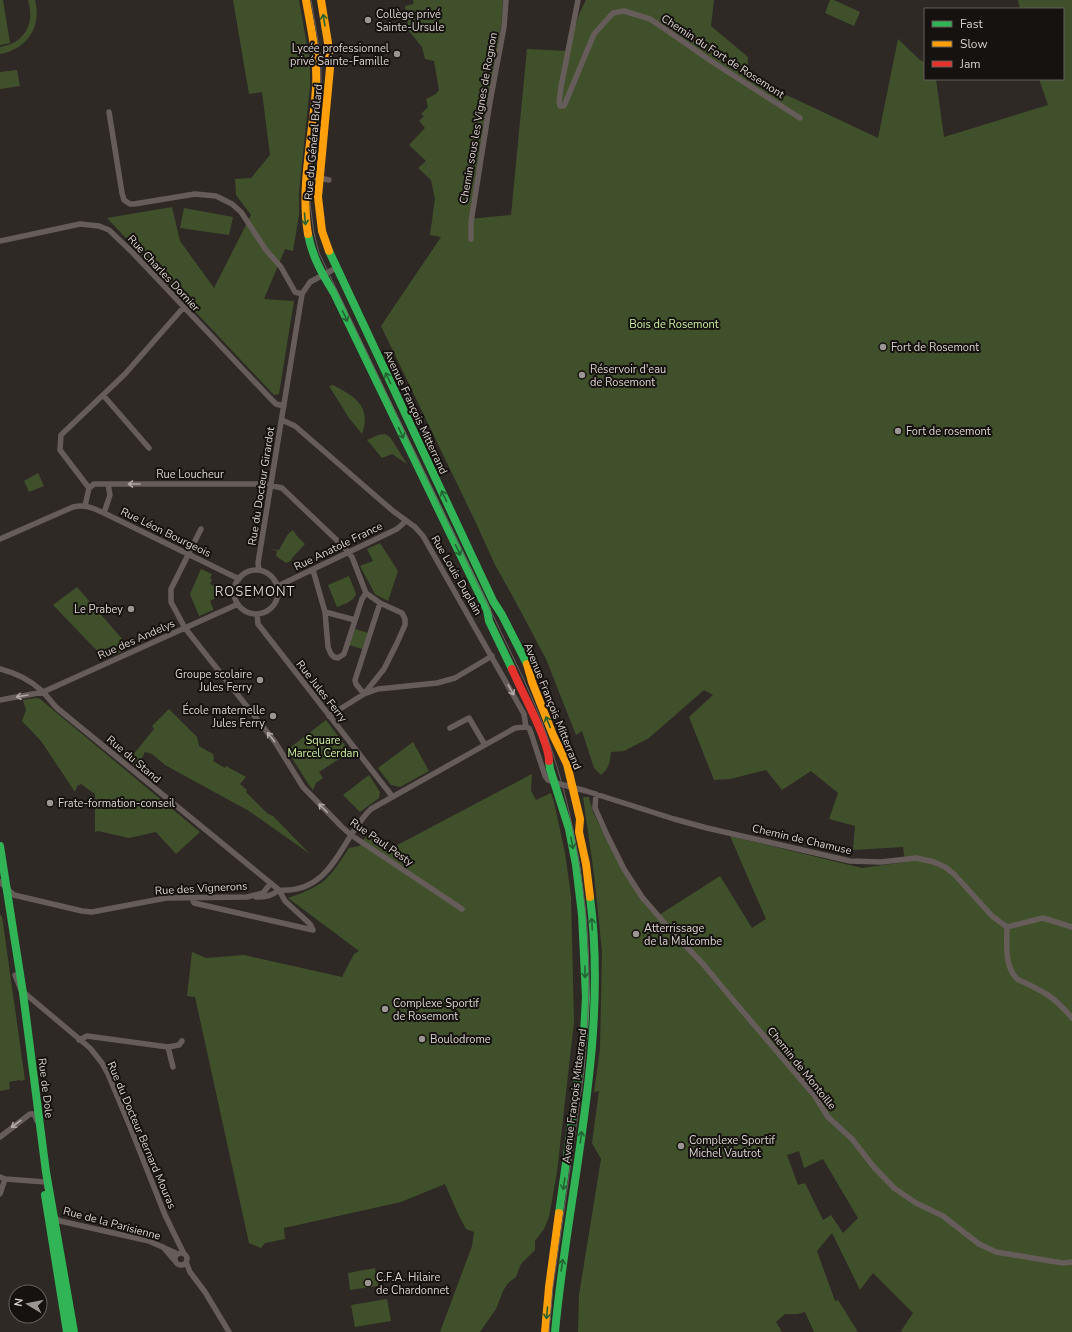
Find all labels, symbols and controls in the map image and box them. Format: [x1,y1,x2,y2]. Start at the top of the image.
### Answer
place label: Collège privé Sainte-Ursule [376,7,444,35]
legend [924,8,1064,80]
street label: Chemin du Fort de Rosemont [658,11,787,102]
one-way arrow [320,14,328,27]
marker: Collège privé Sainte-Ursule [363,15,373,25]
text: Fast [960,16,983,32]
street label: Chemin sous les Vignes de Rognon [456,31,501,205]
text: Slow [960,36,988,52]
place label: Lycée professionnel privé Sainte-Famille [290,41,390,69]
marker: Lycée professionnel privé Sainte-Famille [392,49,402,59]
text: Jam [959,56,981,72]
street label: Rue du Général Brûlard [301,83,326,201]
one-way arrow [301,212,309,225]
street label: Rue Charles Dornier [124,232,203,315]
one-way arrow [342,310,349,322]
park label: Bois de Rosemont [629,317,719,332]
place label: Fort de Rosemont [891,340,979,355]
marker: Fort de Rosemont [878,342,888,352]
street label: Avenue François Mitterrand [380,348,451,477]
place label: Réservoir d'eau de Rosemont [590,362,666,390]
marker: Réservoir d'eau de Rosemont [577,370,587,380]
one-way arrow [384,373,391,385]
place label: Fort de rosemont [906,424,991,439]
street label: Rue du Docteur Girardot [245,425,278,547]
marker: Fort de rosemont [893,426,903,436]
one-way arrow [398,427,405,439]
street label: Rue Loucheur [156,467,224,482]
one-way arrow [128,480,141,488]
one-way arrow [439,490,447,502]
street label: Rue Léon Bourgeois [118,504,214,561]
street label: Rue Anatole France [291,518,385,574]
street label: Rue Louis Duplain [428,533,485,618]
one-way arrow [455,544,462,556]
district label: ROSEMONT [215,583,295,601]
place label: Le Prabey [74,602,123,617]
marker: Le Prabey [126,604,136,614]
street label: Rue des Andelys [95,616,177,663]
street label: Avenue François Mitterrand [520,641,585,772]
street label: Rue Jules Ferry [293,657,351,726]
place label: Groupe scolaire Jules Ferry [175,667,252,695]
marker: Groupe scolaire Jules Ferry [255,675,265,685]
one-way arrow [507,684,515,696]
one-way arrow [15,692,28,700]
place label: École maternelle Jules Ferry [182,702,265,731]
marker: École maternelle Jules Ferry [268,711,278,721]
one-way arrow [543,716,551,728]
street label: Rue du Stand [103,732,164,787]
one-way arrow [266,732,275,743]
park label: Square Marcel Cerdan [287,733,359,761]
place label: Frate-formation-conseil [58,796,176,811]
marker: Frate-formation-conseil [45,798,55,808]
one-way arrow [318,803,328,813]
street label: Rue Paul Pesty [347,815,417,870]
street label: Chemin de Chamuse [751,821,853,858]
one-way arrow [568,836,576,849]
street label: Rue des Vignerons [154,879,248,898]
one-way arrow [589,918,596,931]
place label: Atterrissage de la Malcombe [644,921,722,949]
marker: Atterrissage de la Malcombe [631,929,641,939]
one-way arrow [581,965,589,978]
place label: Complexe Sportif de Rosemont [393,996,479,1024]
marker: Complexe Sportif de Rosemont [380,1004,390,1014]
street label: Chemin de Montoille [764,1024,840,1113]
street label: Avenue François Mitterrand [559,1028,590,1164]
place label: Boulodrome [430,1032,491,1047]
marker: Boulodrome [417,1034,427,1044]
street label: Rue de Dole [34,1057,57,1119]
street label: Rue du Docteur Bernard Mouras [104,1059,179,1211]
one-way arrow [11,1120,22,1129]
one-way arrow [577,1131,585,1144]
place label: Complexe Sportif Michel Vautrot [689,1133,775,1161]
marker: Complexe Sportif Michel Vautrot [676,1141,686,1151]
one-way arrow [560,1178,568,1191]
street label: Rue de la Parisienne [61,1203,162,1244]
one-way arrow [558,1259,566,1272]
place label: C.F.A. Hilaire de Chardonnet [376,1270,449,1298]
marker: C.F.A. Hilaire de Chardonnet [363,1278,373,1288]
north arrow [8,1284,48,1324]
text: N [11,1297,27,1308]
one-way arrow [543,1306,550,1319]

